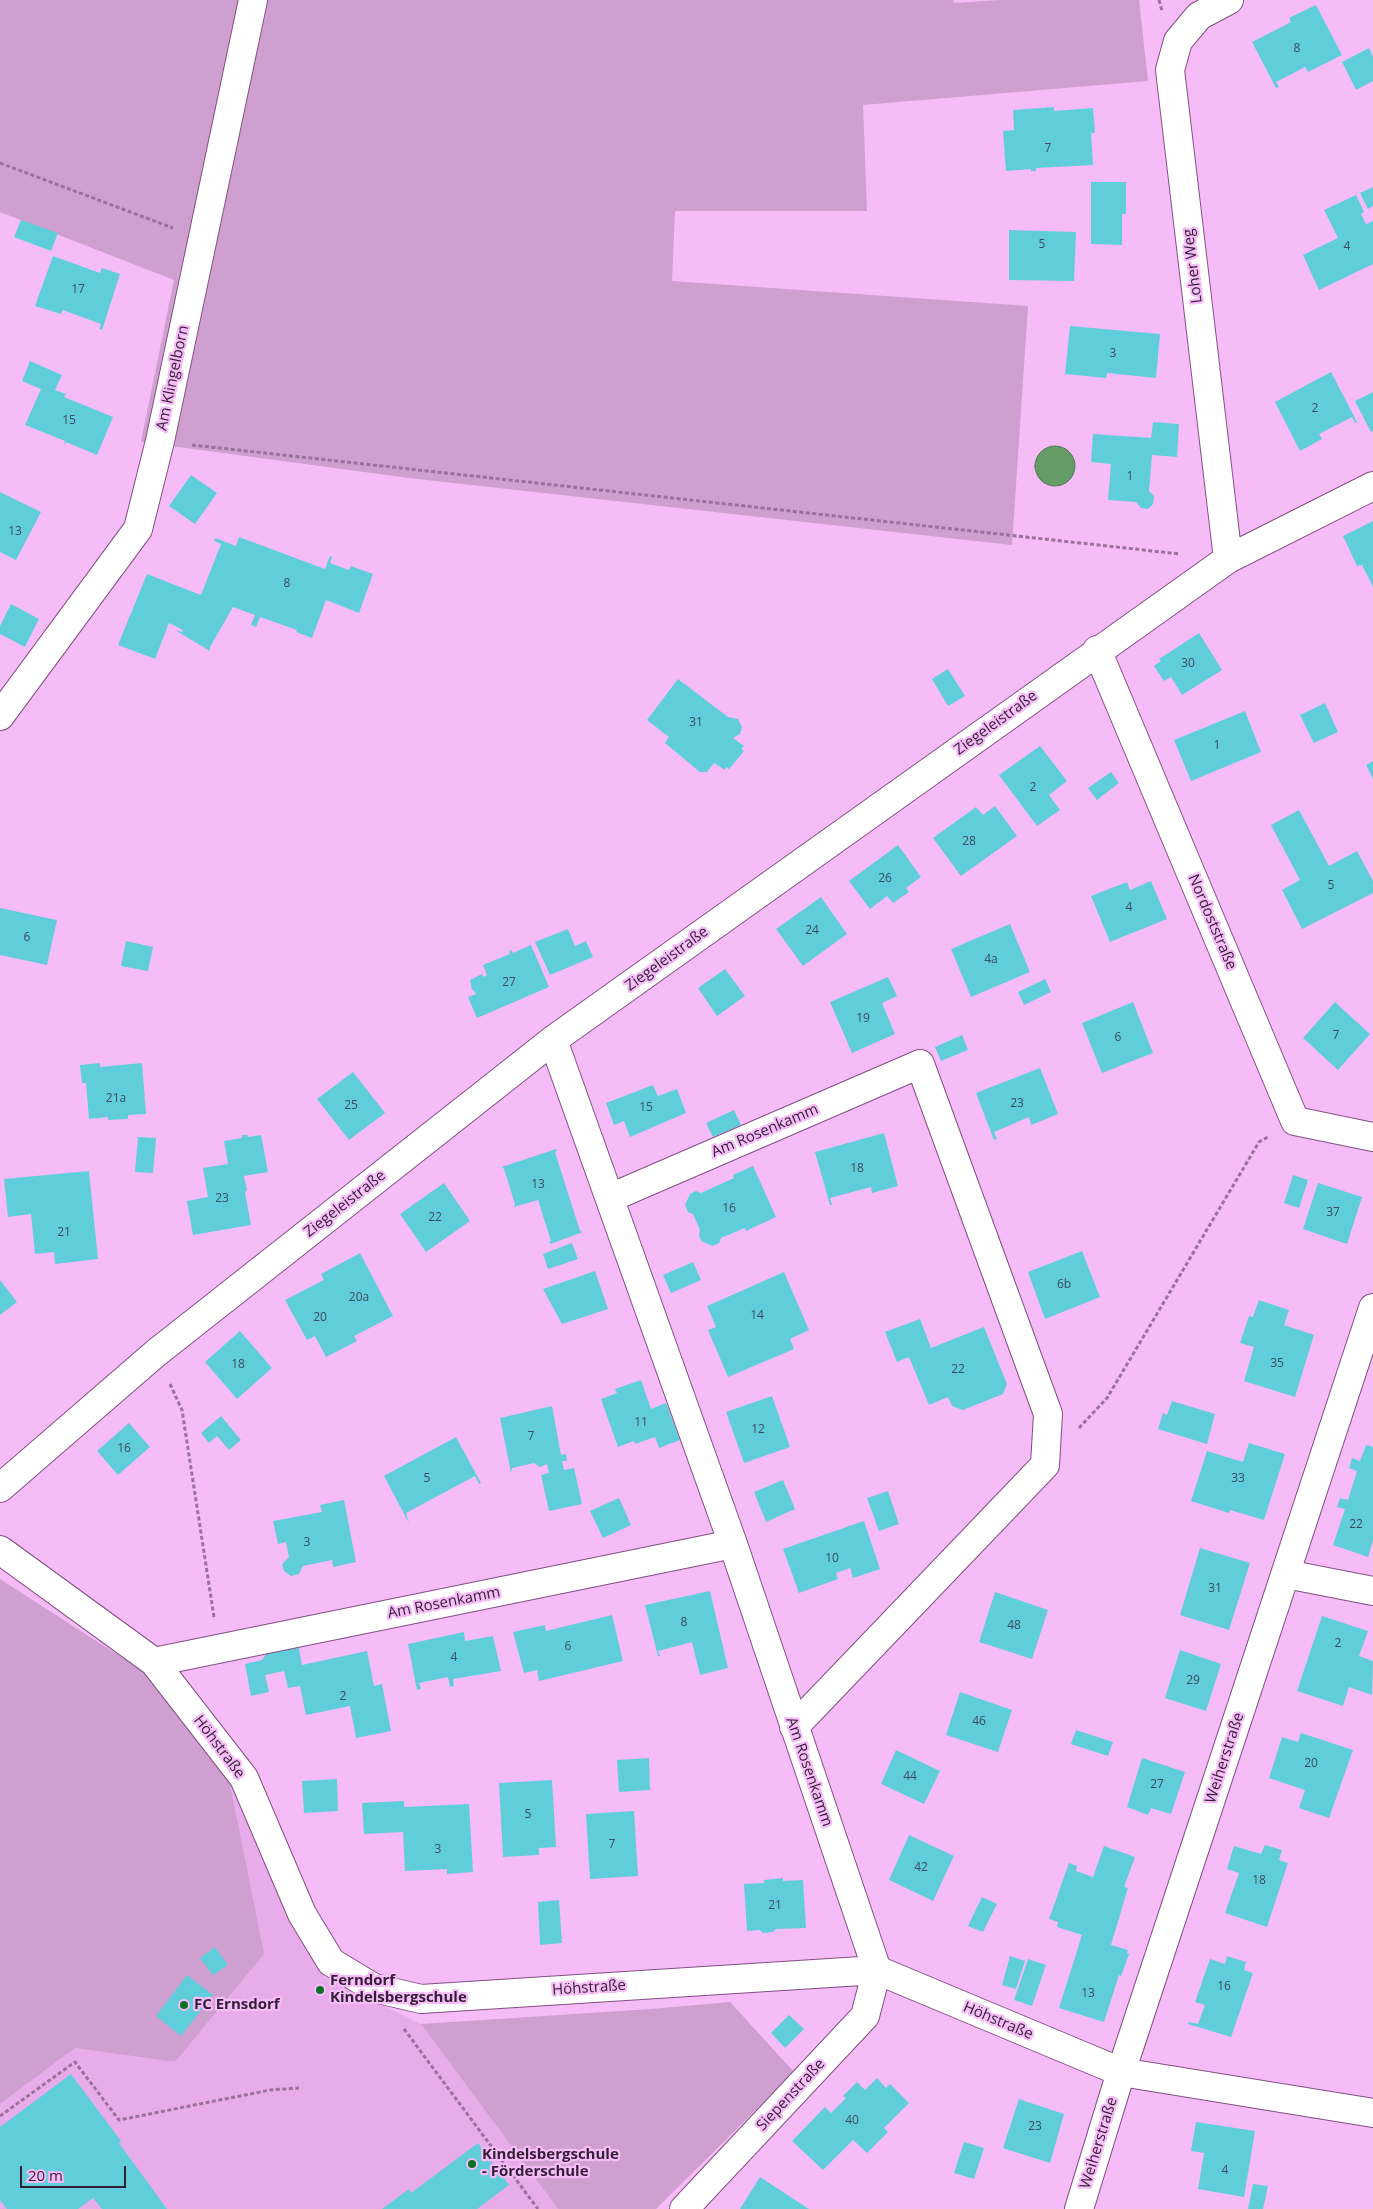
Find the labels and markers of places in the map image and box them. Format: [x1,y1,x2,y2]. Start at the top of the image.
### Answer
place label: Ferndorf Kindelsbergschule [330,1972,467,2007]
marker: Ferndorf Kindelsbergschule [314,1984,326,1996]
place label: FC Ernsdorf [194,1996,280,2014]
marker: FC Ernsdorf [178,1999,190,2011]
place label: Kindelsbergschule - Förderschule [482,2146,619,2181]
marker: Kindelsbergschule - Förderschule [466,2158,478,2170]

